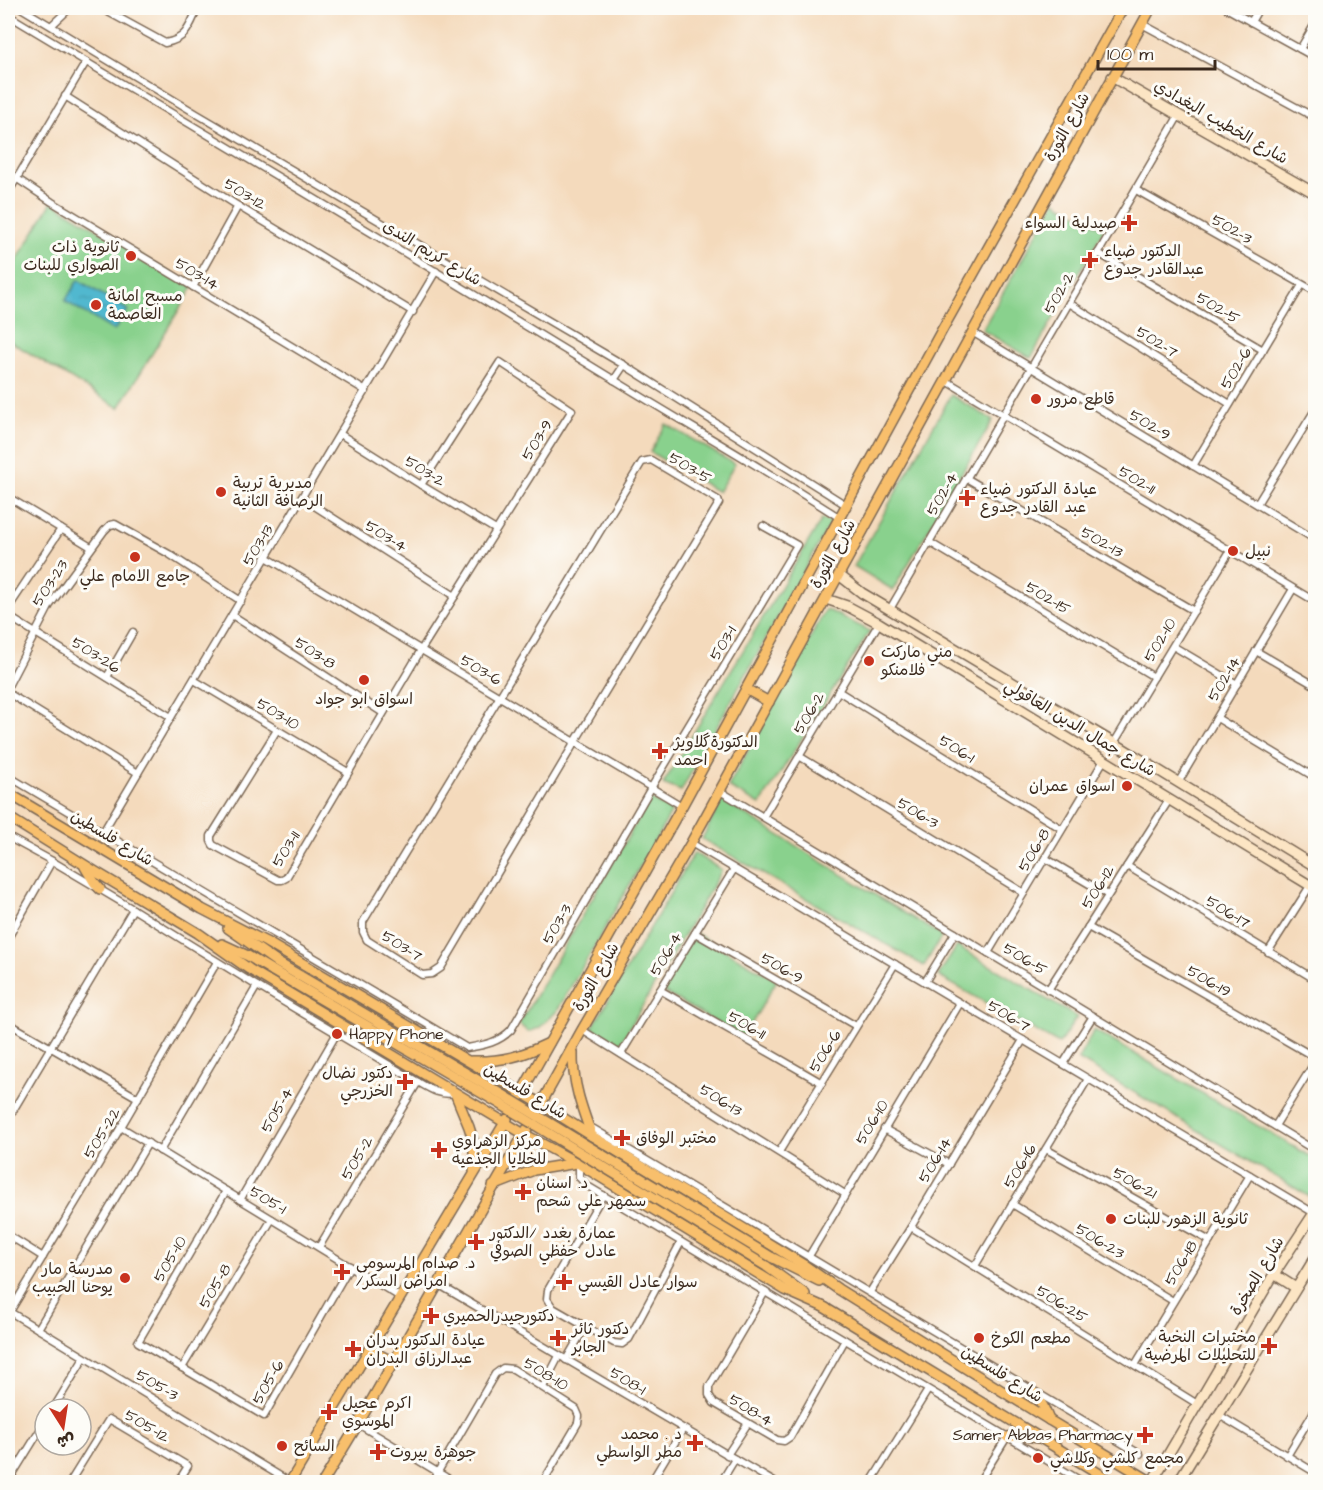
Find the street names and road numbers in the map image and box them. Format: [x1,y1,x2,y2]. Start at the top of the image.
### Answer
street label: شارع الخطيب البغدادي [1150,75,1292,169]
street label: شارع الثورة [1039,88,1095,166]
street label: 503-12 [220,173,270,215]
street label: 502-3 [1208,209,1256,249]
street label: شارع كريم الندى [378,215,485,292]
street label: 503-14 [171,252,223,296]
street label: 502-2 [1038,268,1080,318]
street label: 502-5 [1192,287,1244,330]
street label: 502-7 [1132,321,1182,363]
street label: 502-6 [1215,343,1257,393]
street label: 502-9 [1125,404,1175,446]
street label: 503-9 [516,416,558,464]
street label: 503-5 [665,447,716,490]
street label: 503-2 [401,450,449,492]
street label: 502-11 [1114,460,1160,500]
street label: 502-4 [921,468,963,520]
street label: 503-4 [361,515,411,557]
street label: شارع الثورة [805,515,861,593]
street label: 503-13 [237,520,279,570]
street label: 502-13 [1077,521,1127,563]
street label: 503-23 [27,555,73,611]
street label: 502-15 [1021,576,1075,620]
street label: 502-10 [1138,614,1182,666]
street label: 503-1 [704,622,742,664]
street label: 503-26 [67,631,125,679]
street label: 503-8 [290,632,340,674]
street label: 503-6 [456,649,506,691]
street label: 502-14 [1202,652,1246,705]
street label: شارع جمال الدين العاقولي [999,674,1160,784]
street label: 506-2 [788,688,830,738]
street label: 503-10 [252,693,304,735]
street label: 506-1 [935,729,979,769]
street label: 506-3 [893,792,943,834]
street label: شارع فلسطين [67,805,157,871]
street label: 506-8 [1013,824,1055,876]
street label: 503-11 [266,827,306,871]
street label: 506-12 [1076,861,1120,913]
street label: 506-17 [1202,890,1255,934]
street label: 503-3 [537,900,577,948]
street label: 503-7 [377,925,427,967]
street label: 506-4 [644,928,688,980]
street label: 506-5 [999,937,1052,981]
street label: شارع الثورة [567,939,625,1015]
street label: 506-9 [757,947,807,989]
street label: 506-19 [1183,960,1235,1002]
street label: 506-7 [984,995,1035,1037]
street label: 506-11 [724,1005,770,1045]
street label: 506-6 [803,1025,847,1077]
street label: شارع فلسطين [480,1058,570,1124]
street label: 506-13 [695,1078,747,1122]
street label: 505-4 [255,1083,299,1137]
street label: 506-10 [850,1096,894,1148]
street label: 505-22 [78,1103,126,1163]
street label: 505-2 [335,1132,379,1184]
street label: 506-14 [913,1133,957,1187]
street label: 506-16 [998,1140,1042,1192]
street label: 506-21 [1109,1162,1161,1204]
street label: 505-1 [245,1180,291,1220]
street label: 506-23 [1071,1218,1129,1264]
street label: 505-10 [148,1232,192,1286]
street label: شارع الصخرة [1225,1232,1289,1320]
street label: 506-18 [1159,1236,1203,1290]
street label: 505-8 [193,1260,237,1312]
street label: 506-25 [1032,1280,1093,1329]
street label: شارع فلسطين [957,1340,1047,1408]
street label: 508-10 [519,1352,573,1396]
street label: 505-6 [247,1356,289,1408]
street label: 508-1 [606,1362,650,1400]
street label: 505-3 [132,1364,182,1406]
street label: 508-4 [725,1388,777,1432]
street label: 505-12 [120,1404,174,1448]

